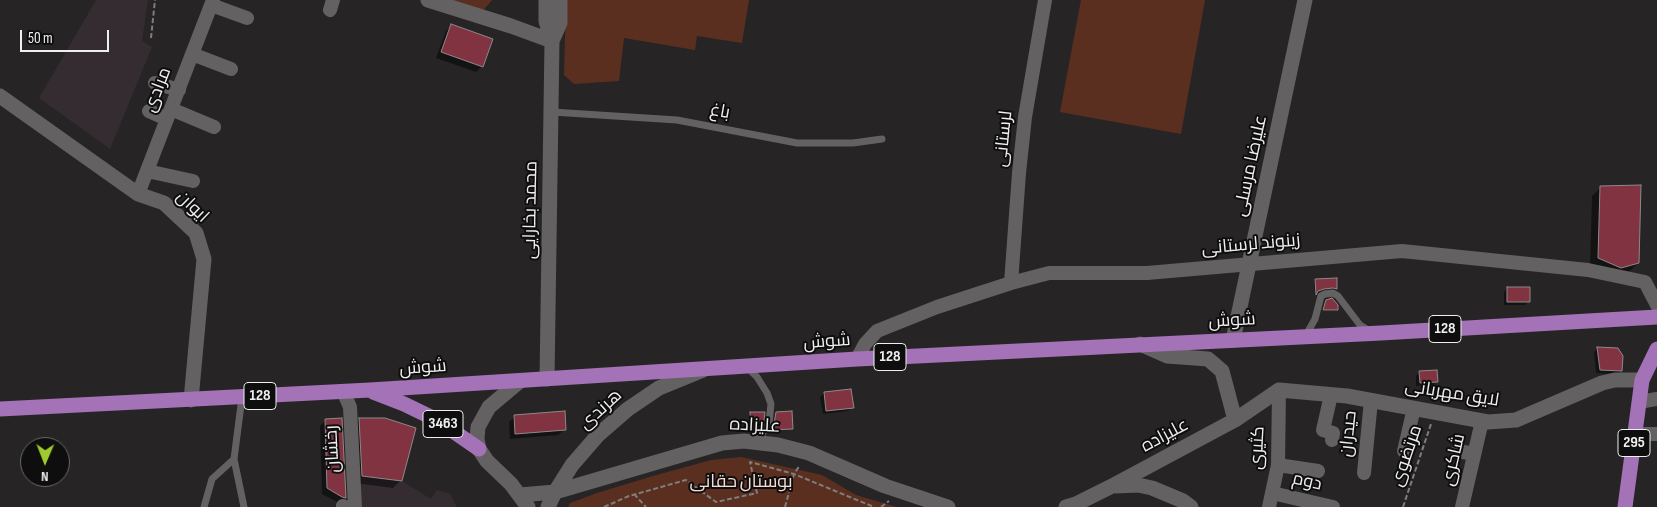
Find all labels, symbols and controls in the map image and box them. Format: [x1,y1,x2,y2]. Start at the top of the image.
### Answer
scale bar [22,20,111,52]
text: 50 m [28,29,53,48]
street label: مرادی [140,64,176,116]
street label: باغ [708,100,732,124]
street label: لرستانی [990,110,1018,168]
street label: علیرضا مرسلی [1230,113,1272,219]
street label: محمد بخارایی [519,161,543,259]
street label: ایوان [171,186,213,228]
street label: زینوند لرستانی [1201,230,1301,260]
street label: شوش [1208,309,1256,333]
road number: 128 [1429,316,1461,342]
street label: شوش [803,330,851,354]
road number: 128 [874,344,906,371]
street label: شوش [399,356,447,380]
street label: لایق مهربانی [1403,376,1501,412]
road number: 128 [244,382,276,410]
street label: هرندی [575,385,627,435]
road number: 3463 [423,410,463,438]
street label: حیدران [1336,410,1362,458]
street label: علیزاده [729,414,781,438]
street label: علیزاده [1137,415,1193,457]
street label: مرتضوی [1386,422,1428,490]
street label: رخشان [321,425,345,473]
street label: کثیری [1246,426,1270,470]
road number: 295 [1618,429,1650,456]
street label: شاکری [1438,432,1470,488]
north arrow [20,437,70,487]
text: N [41,468,49,485]
street label: دوم [1290,468,1324,496]
park label: بوستان حقانی [689,471,793,493]

